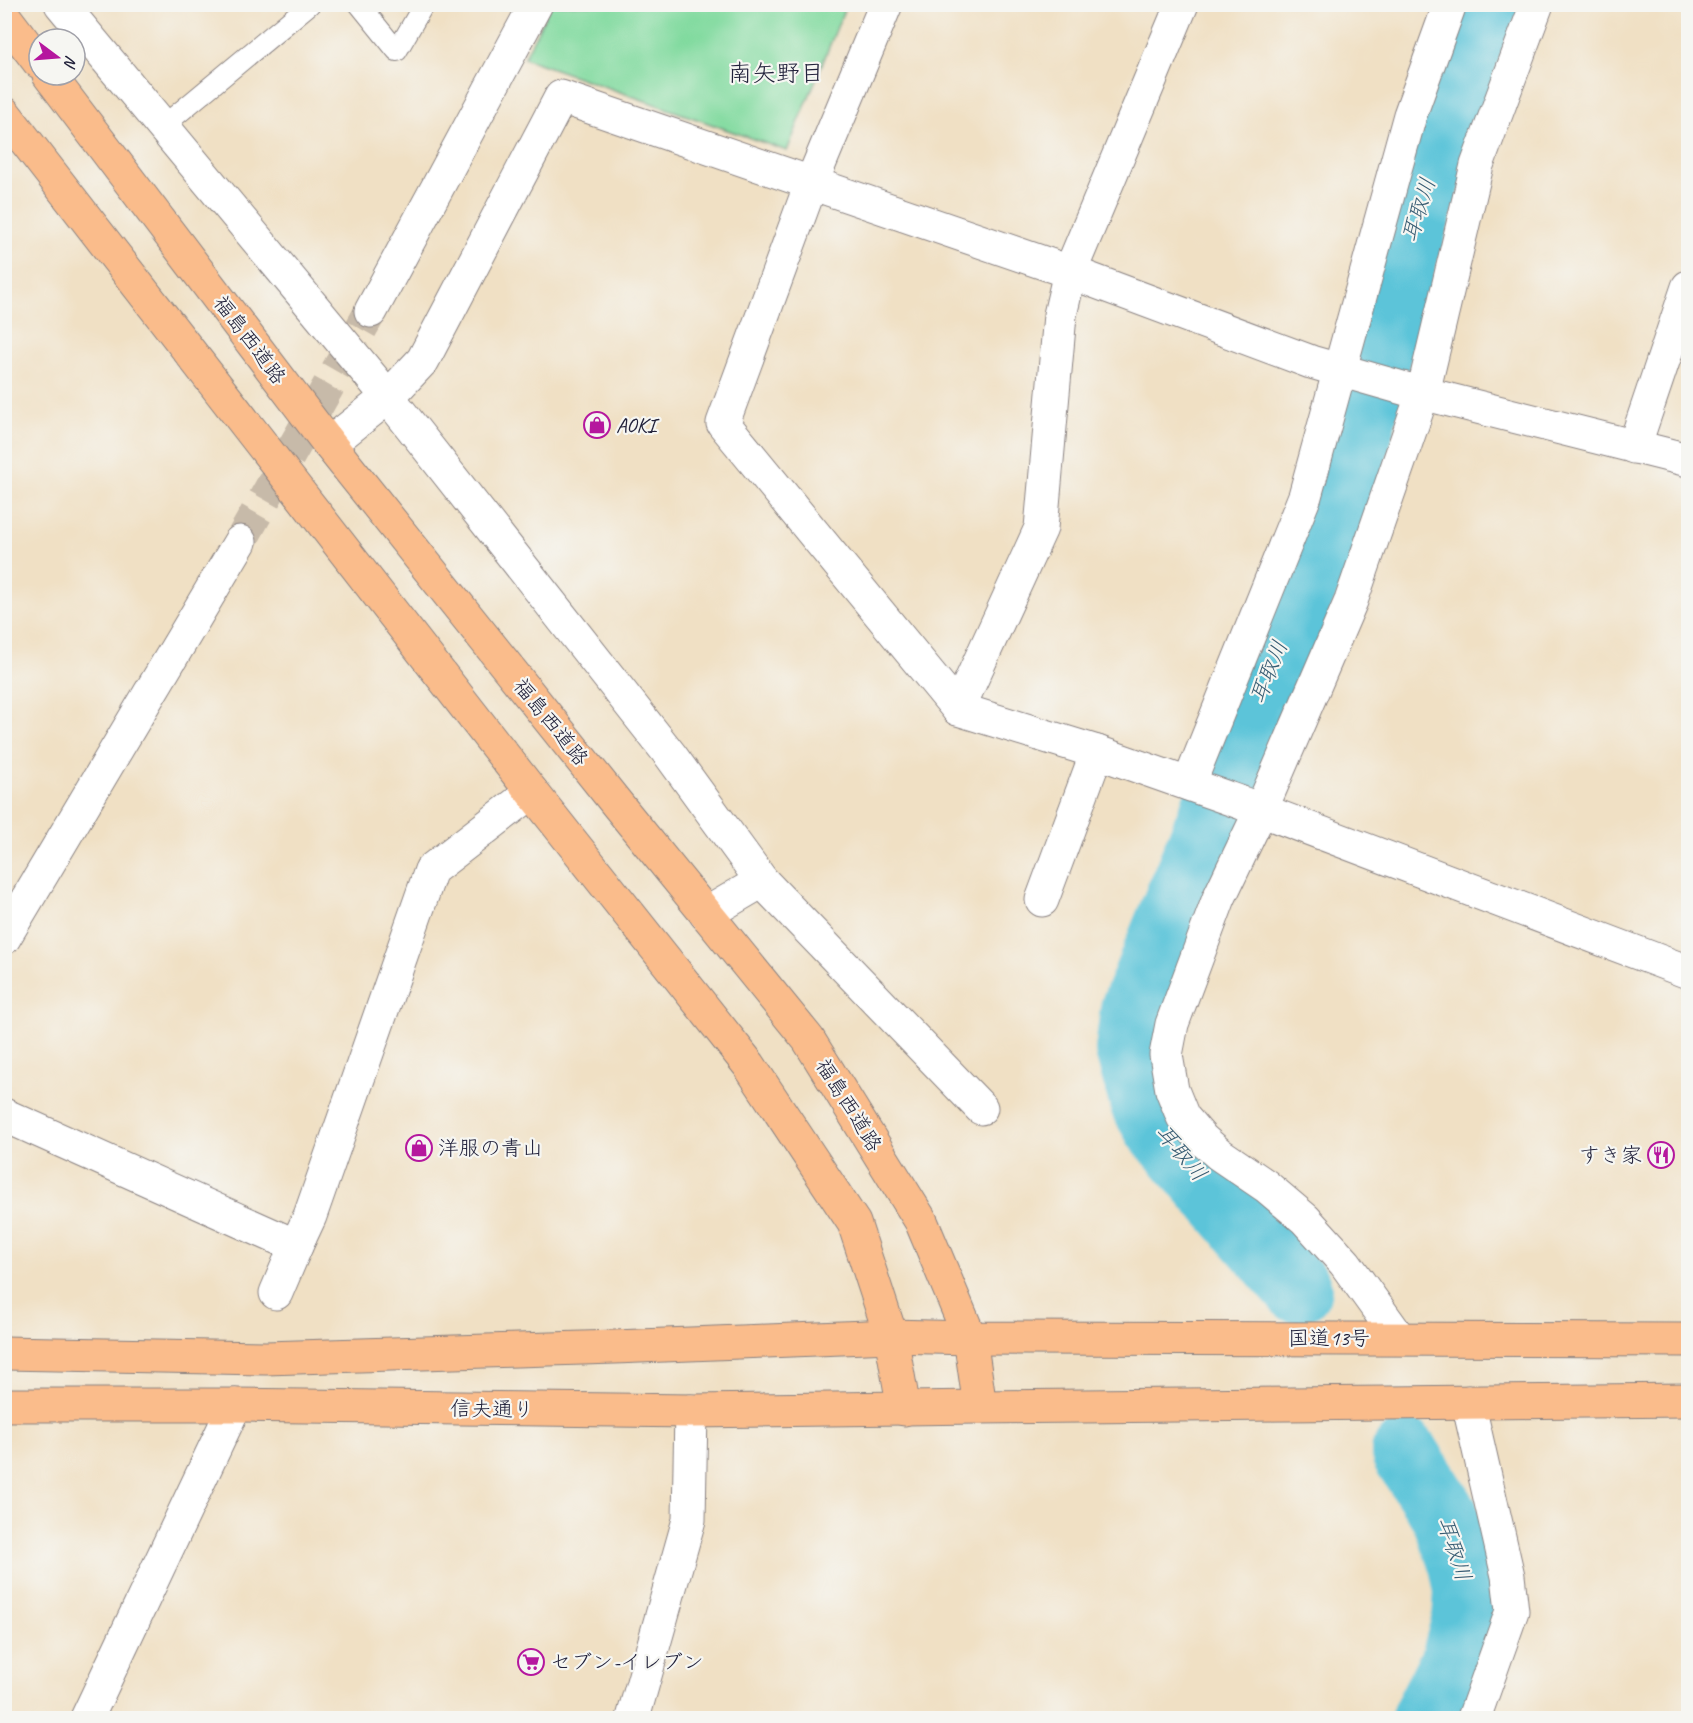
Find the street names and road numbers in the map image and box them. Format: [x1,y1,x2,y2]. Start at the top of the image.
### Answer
street label: 福島西道路 [208,290,292,390]
street label: 福島西道路 [508,673,594,771]
street label: 福島西道路 [810,1054,888,1156]
street label: 国道13号 [1288,1325,1370,1351]
street label: 信夫通り [450,1395,534,1423]

